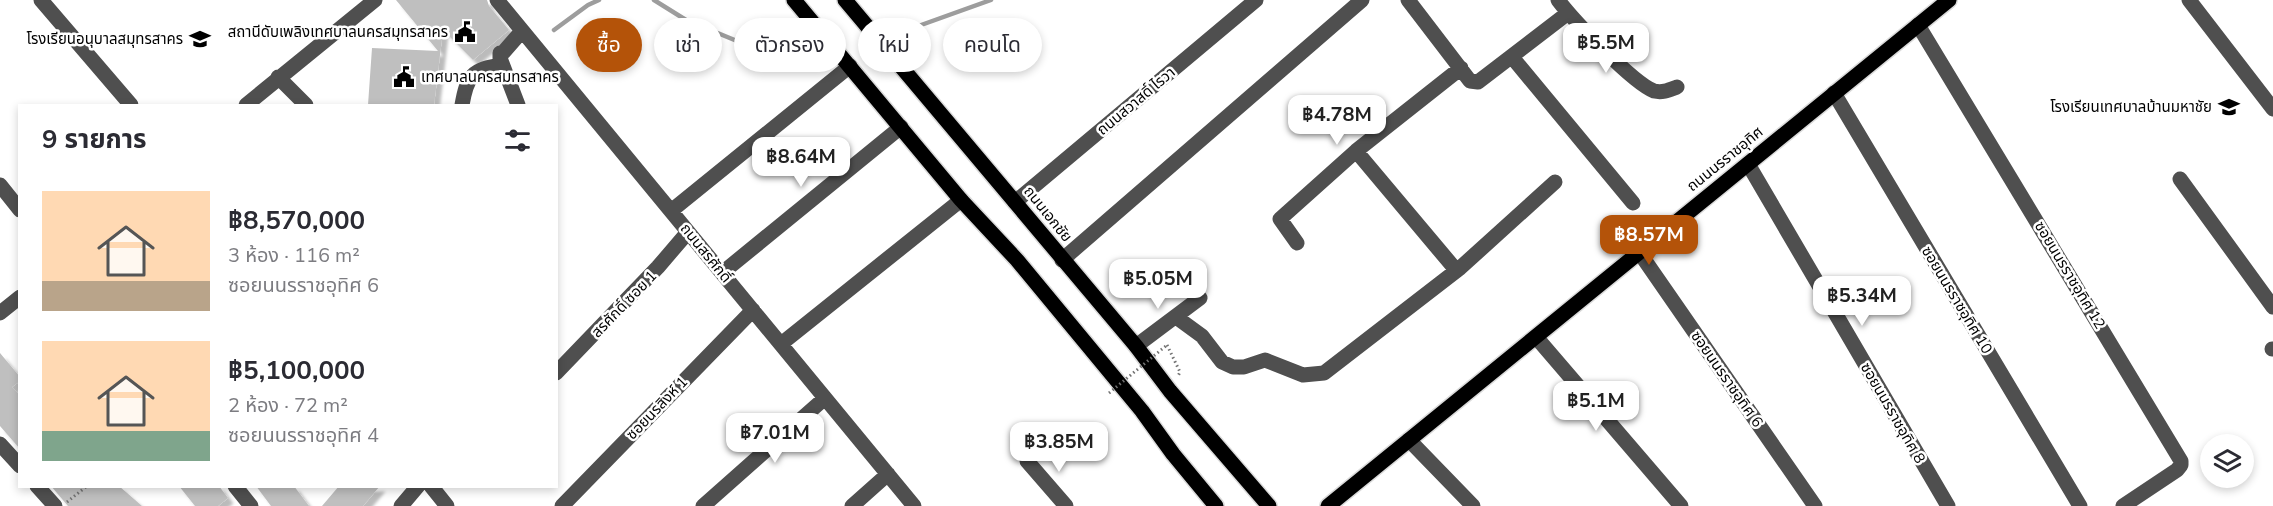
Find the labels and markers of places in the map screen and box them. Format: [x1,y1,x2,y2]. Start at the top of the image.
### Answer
public building icon: สถานีดับเพลิงเทศบาลนครสมุทรสาคร [453,20,477,44]
place label: สถานีดับเพลิงเทศบาลนครสมุทรสาคร [228,22,448,42]
pin: ฿5.5M [1564,23,1648,74]
school or university icon: โรงเรียนอนุบาลสมุทรสาคร [188,27,212,51]
place label: โรงเรียนอนุบาลสมุทรสาคร [26,29,183,49]
public building icon: เทศบาลนครสมทรสาคร [392,65,416,89]
place label: เทศบาลนครสมทรสาคร [421,67,559,87]
pin: ฿4.78M [1288,95,1386,146]
school or university icon: โรงเรียนเทศบาลบ้านมหาชัย [2217,95,2241,119]
place label: โรงเรียนเทศบาลบ้านมหาชัย [2050,97,2212,117]
pin: ฿8.64M [752,137,850,188]
pin: ฿8.57M [1600,215,1698,266]
pin: ฿5.05M [1109,259,1207,310]
pin: ฿5.34M [1813,276,1911,327]
pin: ฿5.1M [1554,381,1638,432]
pin: ฿7.01M [726,413,824,464]
pin: ฿3.85M [1010,422,1108,473]

